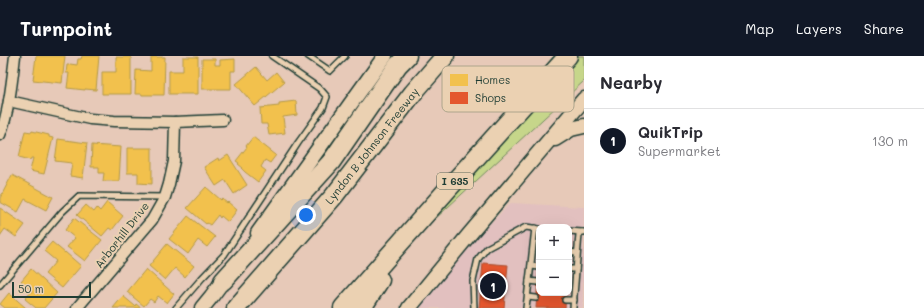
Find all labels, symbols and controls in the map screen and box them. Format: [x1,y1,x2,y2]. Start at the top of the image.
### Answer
text: Turnpoint [20,16,112,41]
text: Map [745,19,774,38]
text: Layers [796,19,842,38]
text: Share [864,19,904,38]
legend [442,66,574,112]
text: Nearby [600,71,662,93]
text: Homes [475,72,510,87]
street label: Lyndon B Johnson Freeway [321,84,422,207]
text: Shops [475,90,506,105]
text: QuikTrip [638,122,703,142]
text: 1 [610,132,616,149]
text: 130 m [872,132,908,149]
text: Supermarket [638,142,721,159]
road number: I 635 [437,173,473,189]
street label: Arborhill Drive [91,198,152,271]
your location [296,205,316,225]
map controls [536,224,572,296]
button: + [536,224,572,260]
button: − [536,260,572,296]
pin: 1 [480,271,506,301]
scale bar [12,280,91,299]
text: 50 m [18,281,44,296]

